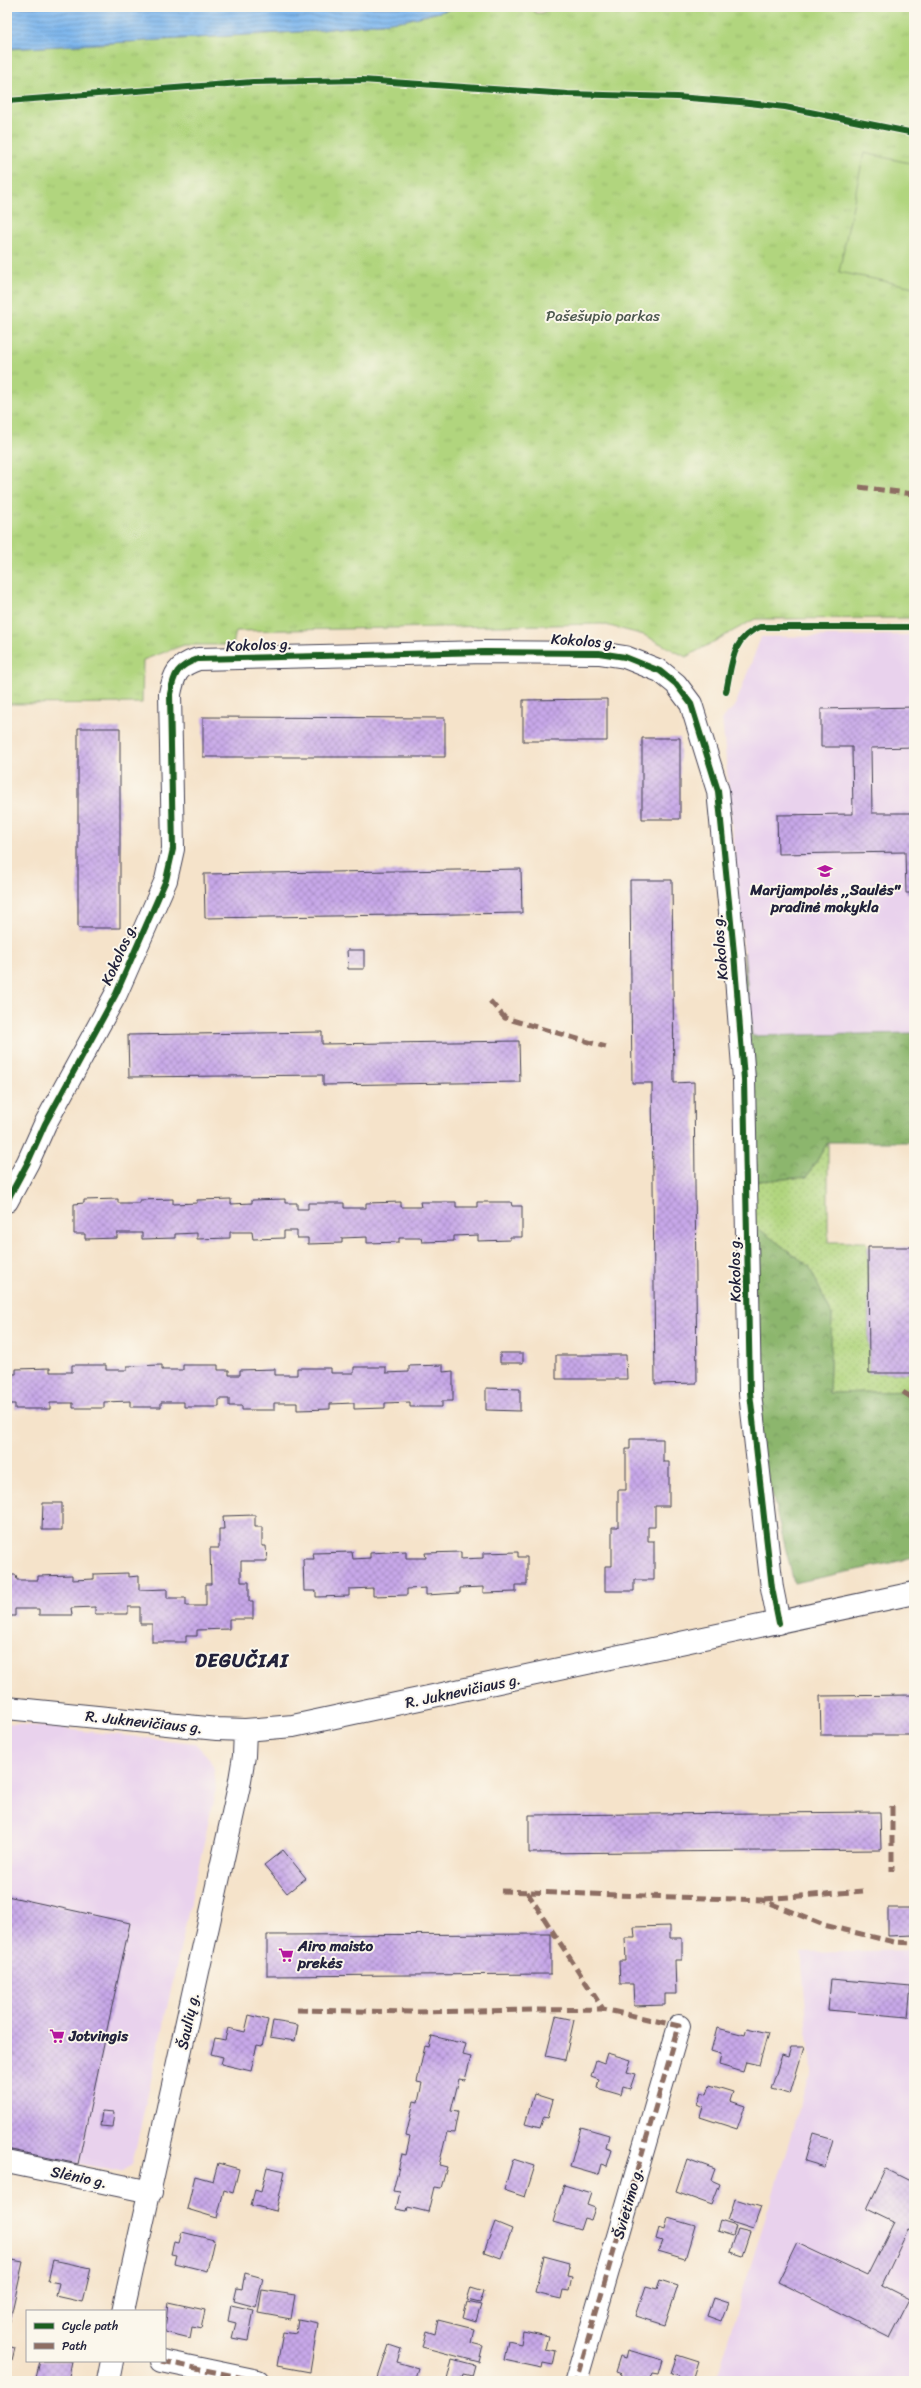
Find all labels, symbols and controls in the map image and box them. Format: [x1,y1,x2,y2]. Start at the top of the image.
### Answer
park label: Pašešupio parkas [546,303,660,329]
street label: Kokolos g. [550,626,618,656]
street label: Kokolos g. [225,631,293,659]
school or university icon: Marijampolės ,,Saulės" pradinė mokykla [816,862,834,880]
place label: Marijampolės ,,Saulės" pradinė mokykla [749,877,902,920]
street label: Kokolos g. [704,913,736,981]
street label: Kokolos g. [94,918,144,990]
street label: Kokolos g. [721,1236,749,1302]
district label: DEGUČIAI [195,1644,289,1677]
street label: R. Juknevičiaus g. [403,1666,523,1716]
street label: R. Juknevičiaus g. [84,1703,204,1741]
place label: Airo maisto prekės [297,1933,374,1976]
supermarket icon: Airo maisto prekės [277,1946,295,1964]
street label: Šaulių g. [169,1990,207,2052]
place label: Jotvingis [68,2023,129,2049]
supermarket icon: Jotvingis [48,2027,66,2045]
street label: Slėnio g. [48,2158,110,2196]
street label: Švietimo g. [605,2164,651,2242]
legend [26,2310,166,2362]
text: Cycle path [62,2315,118,2337]
text: Path [62,2335,87,2357]

